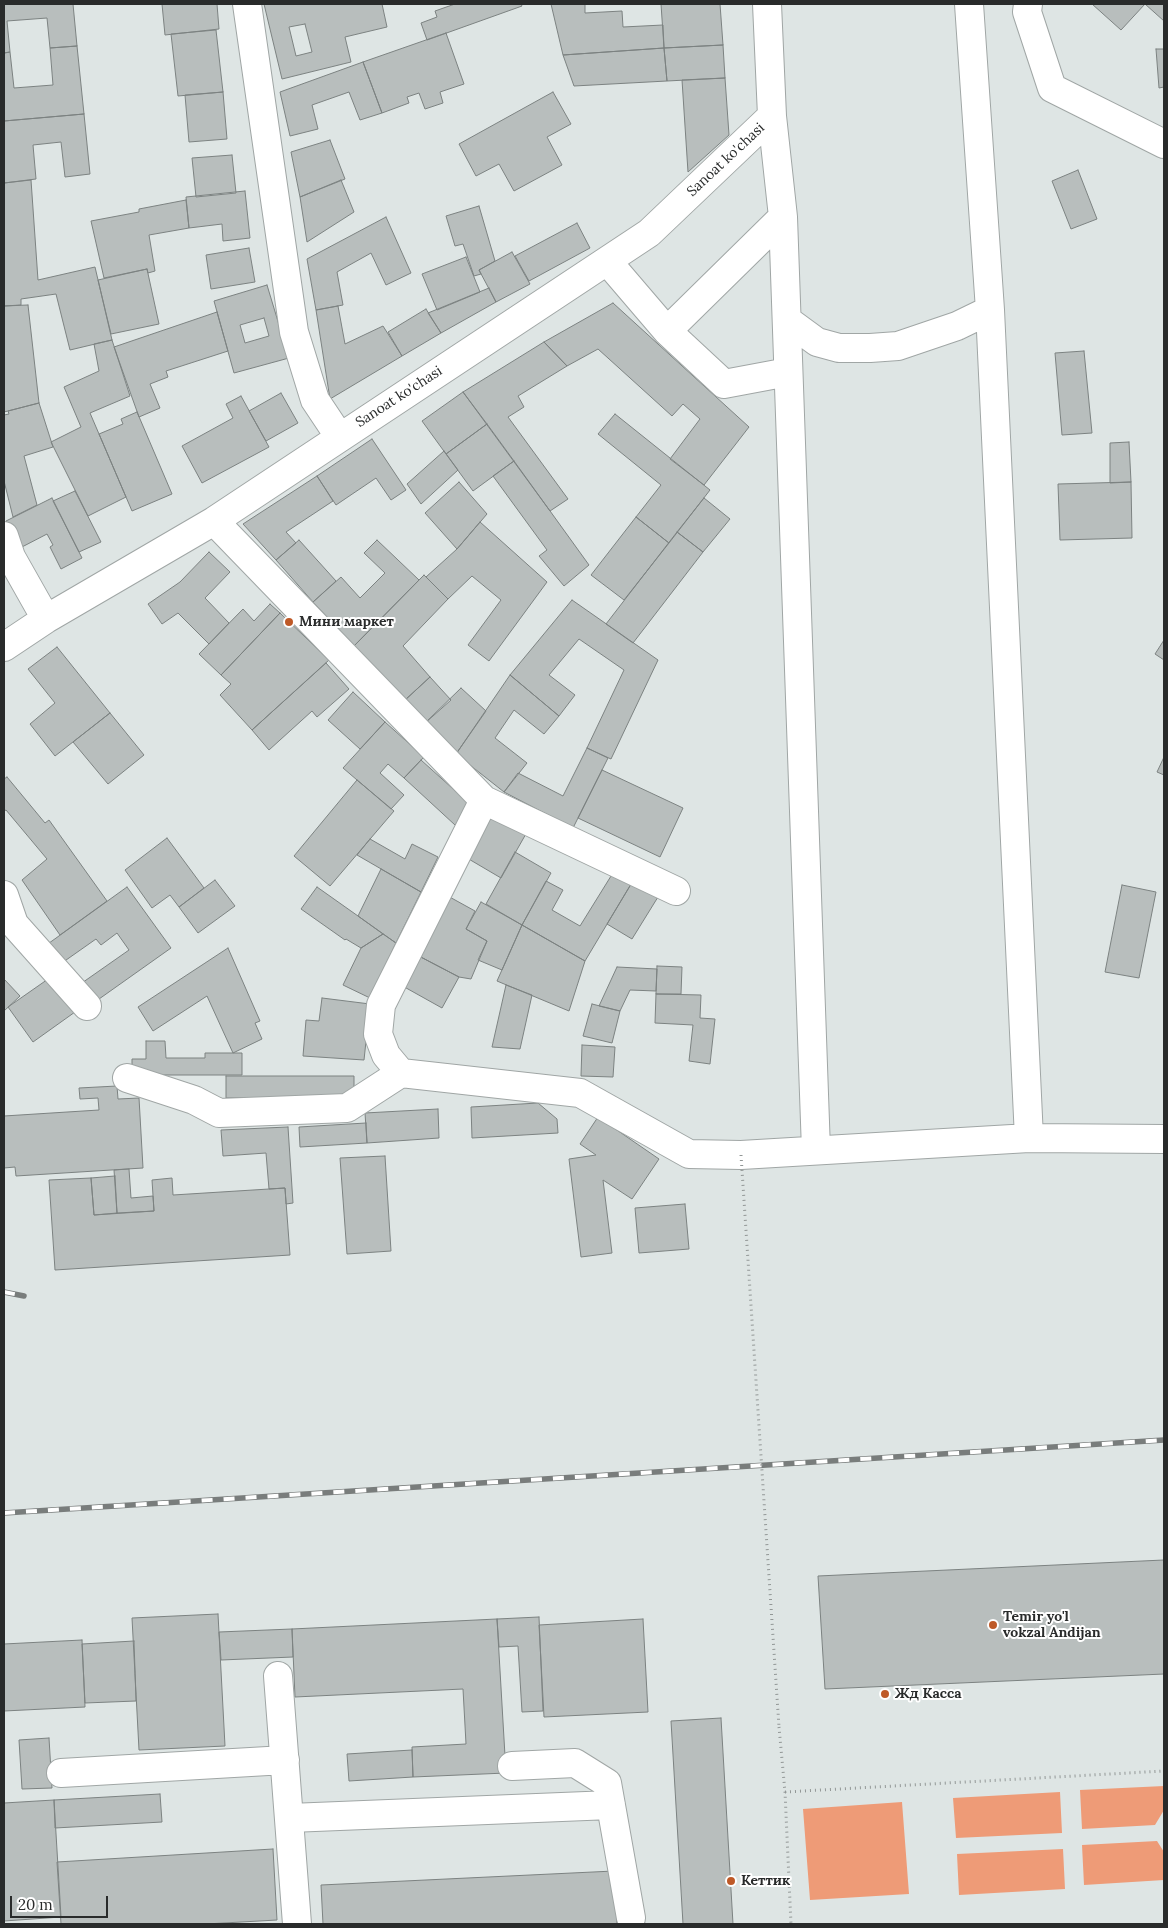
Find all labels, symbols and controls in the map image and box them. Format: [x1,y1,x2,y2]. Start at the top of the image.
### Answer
street label: Sanoat ko'chasi [684,120,768,200]
street label: Sanoat ko'chasi [353,363,445,431]
place label: Мини маркет [299,614,394,630]
marker: Мини маркет [283,616,295,628]
place label: Temir yo'l vokzal Andijan [1003,1609,1101,1641]
marker: Temir yo'l vokzal Andijan [987,1619,999,1631]
place label: Жд Касса [895,1686,962,1702]
marker: Жд Касса [879,1688,891,1700]
place label: Кеттик [741,1873,790,1889]
marker: Кеттик [725,1875,737,1887]
scale bar [12,1886,110,1918]
text: 20 m [18,1895,53,1914]

